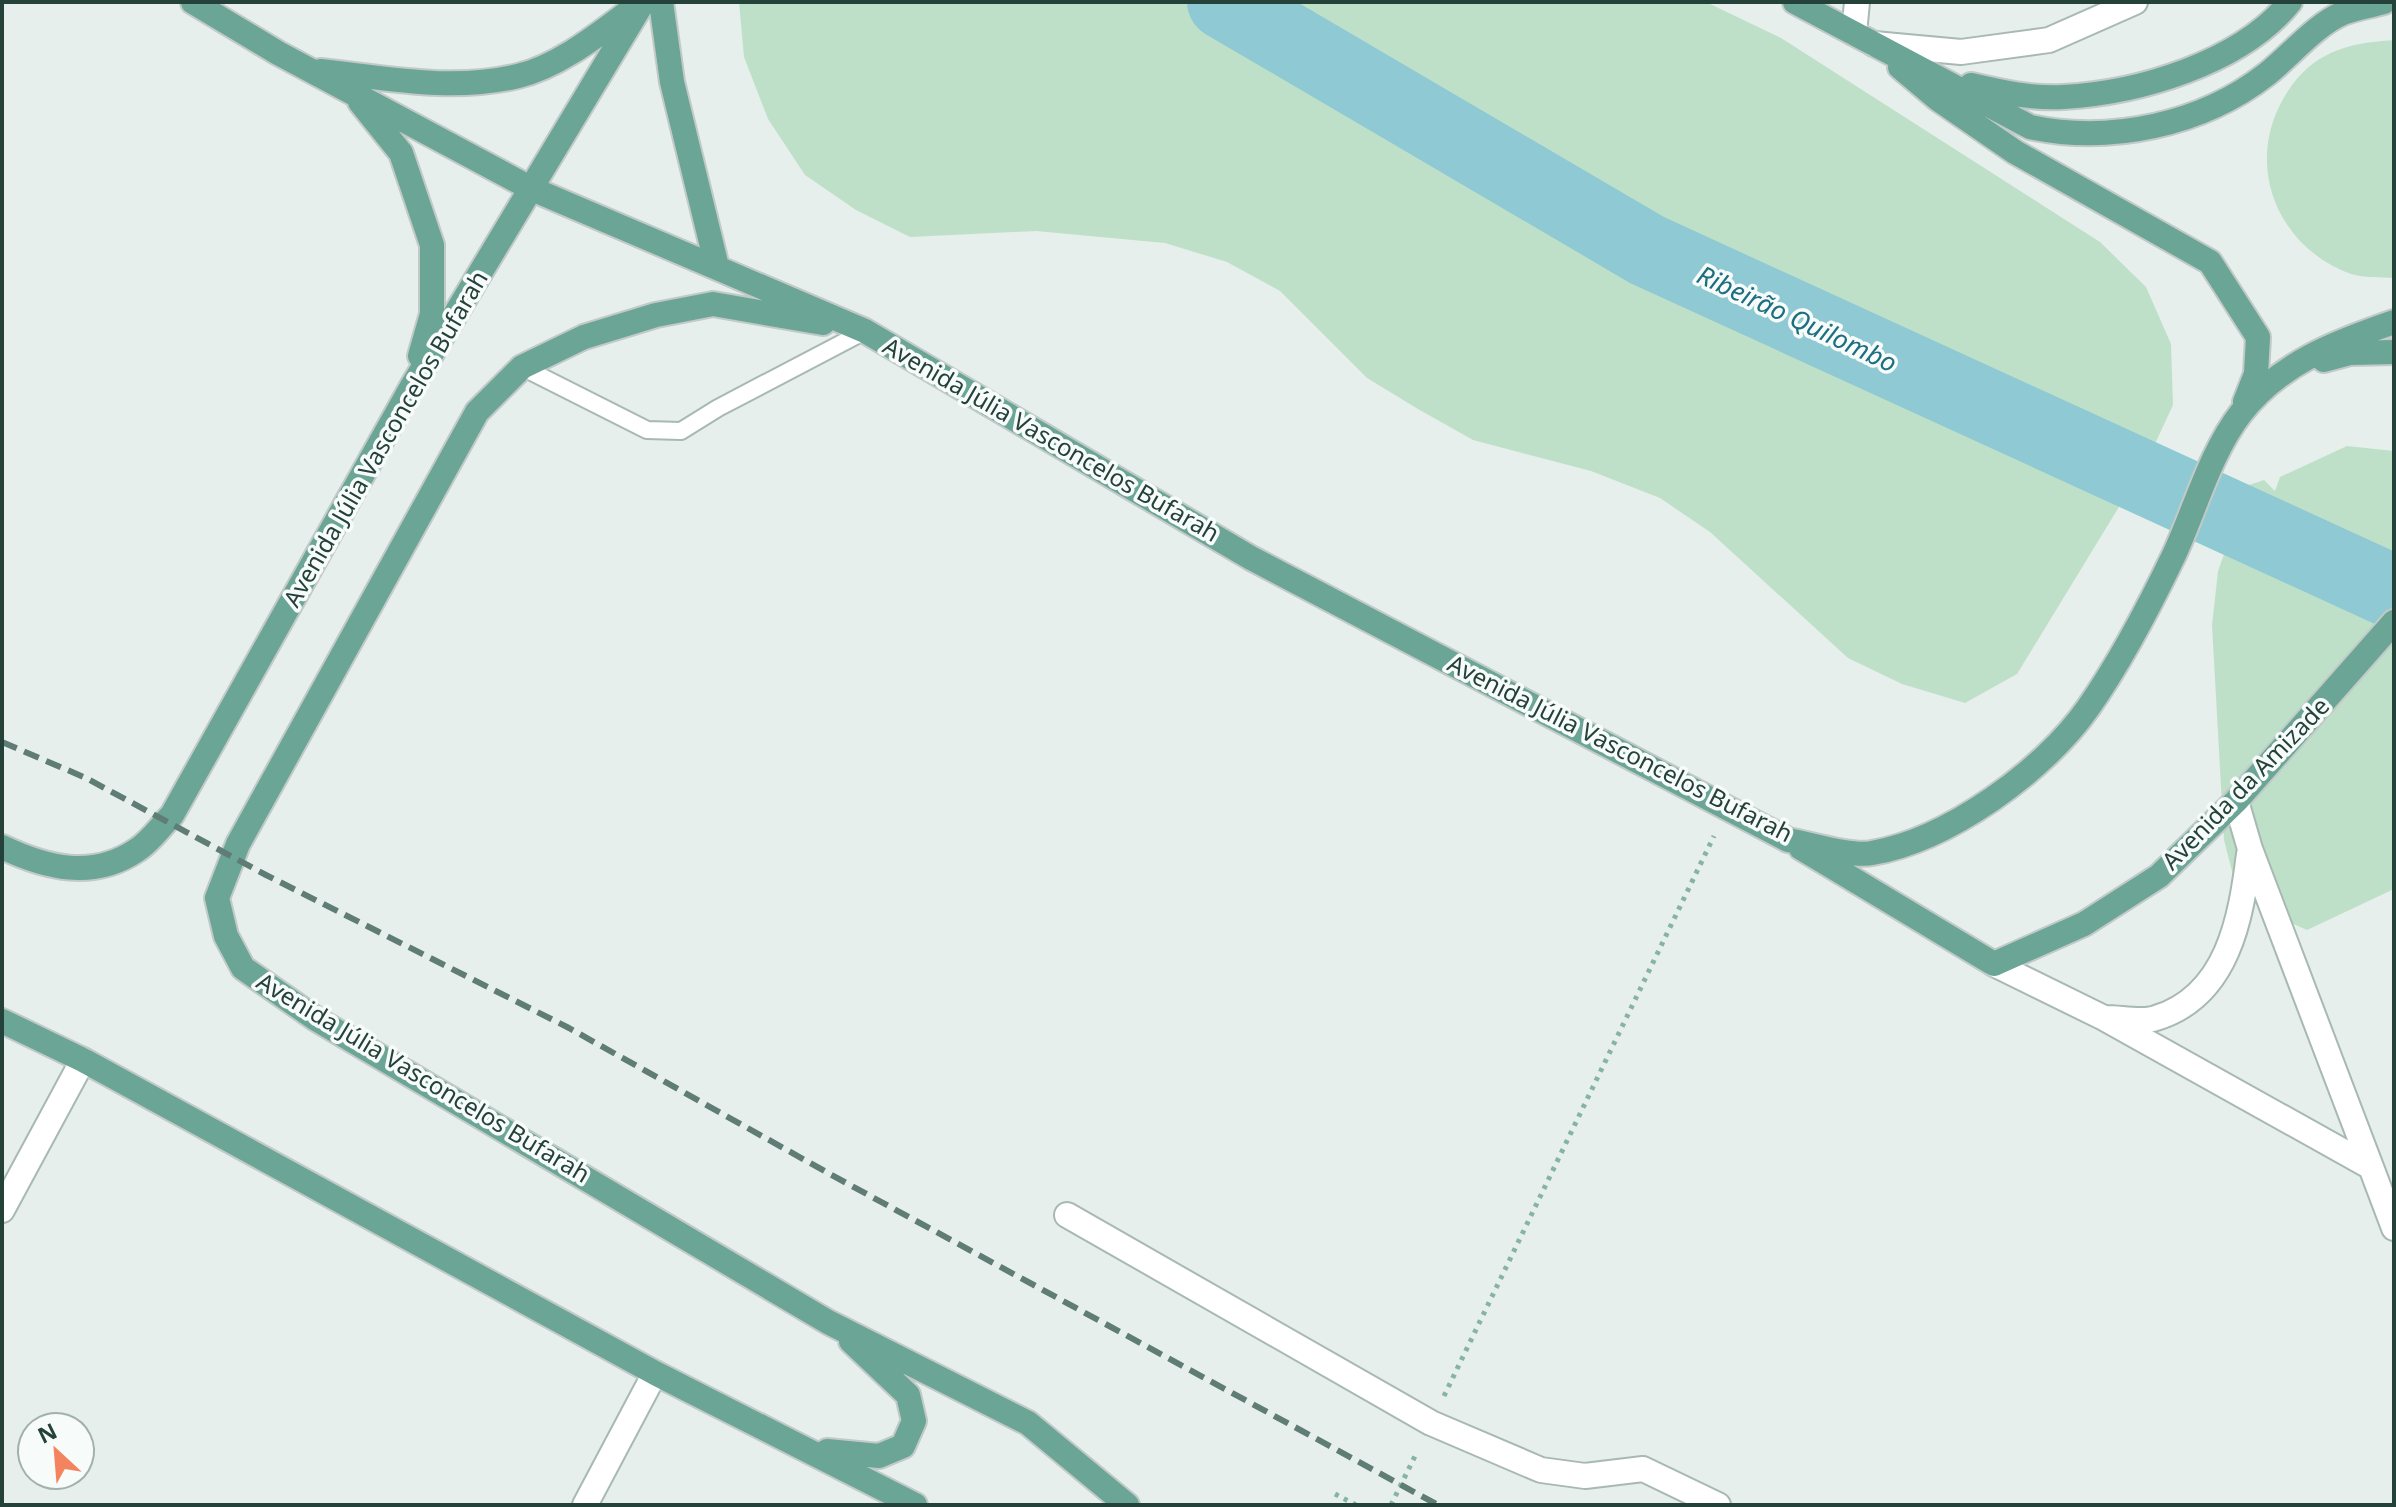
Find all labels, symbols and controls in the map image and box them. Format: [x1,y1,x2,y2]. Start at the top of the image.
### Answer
water label: Ribeirão Quilombo [1692,256,1903,380]
street label: Avenida Júlia Vasconcelos Bufarah [275,264,495,612]
street label: Avenida Júlia Vasconcelos Bufarah [878,329,1226,549]
street label: Avenida Júlia Vasconcelos Bufarah [1442,646,1799,849]
street label: Avenida da Amizade [2154,689,2336,876]
street label: Avenida Júlia Vasconcelos Bufarah [251,964,596,1190]
north arrow [16,1411,96,1491]
text: N [32,1415,61,1450]

